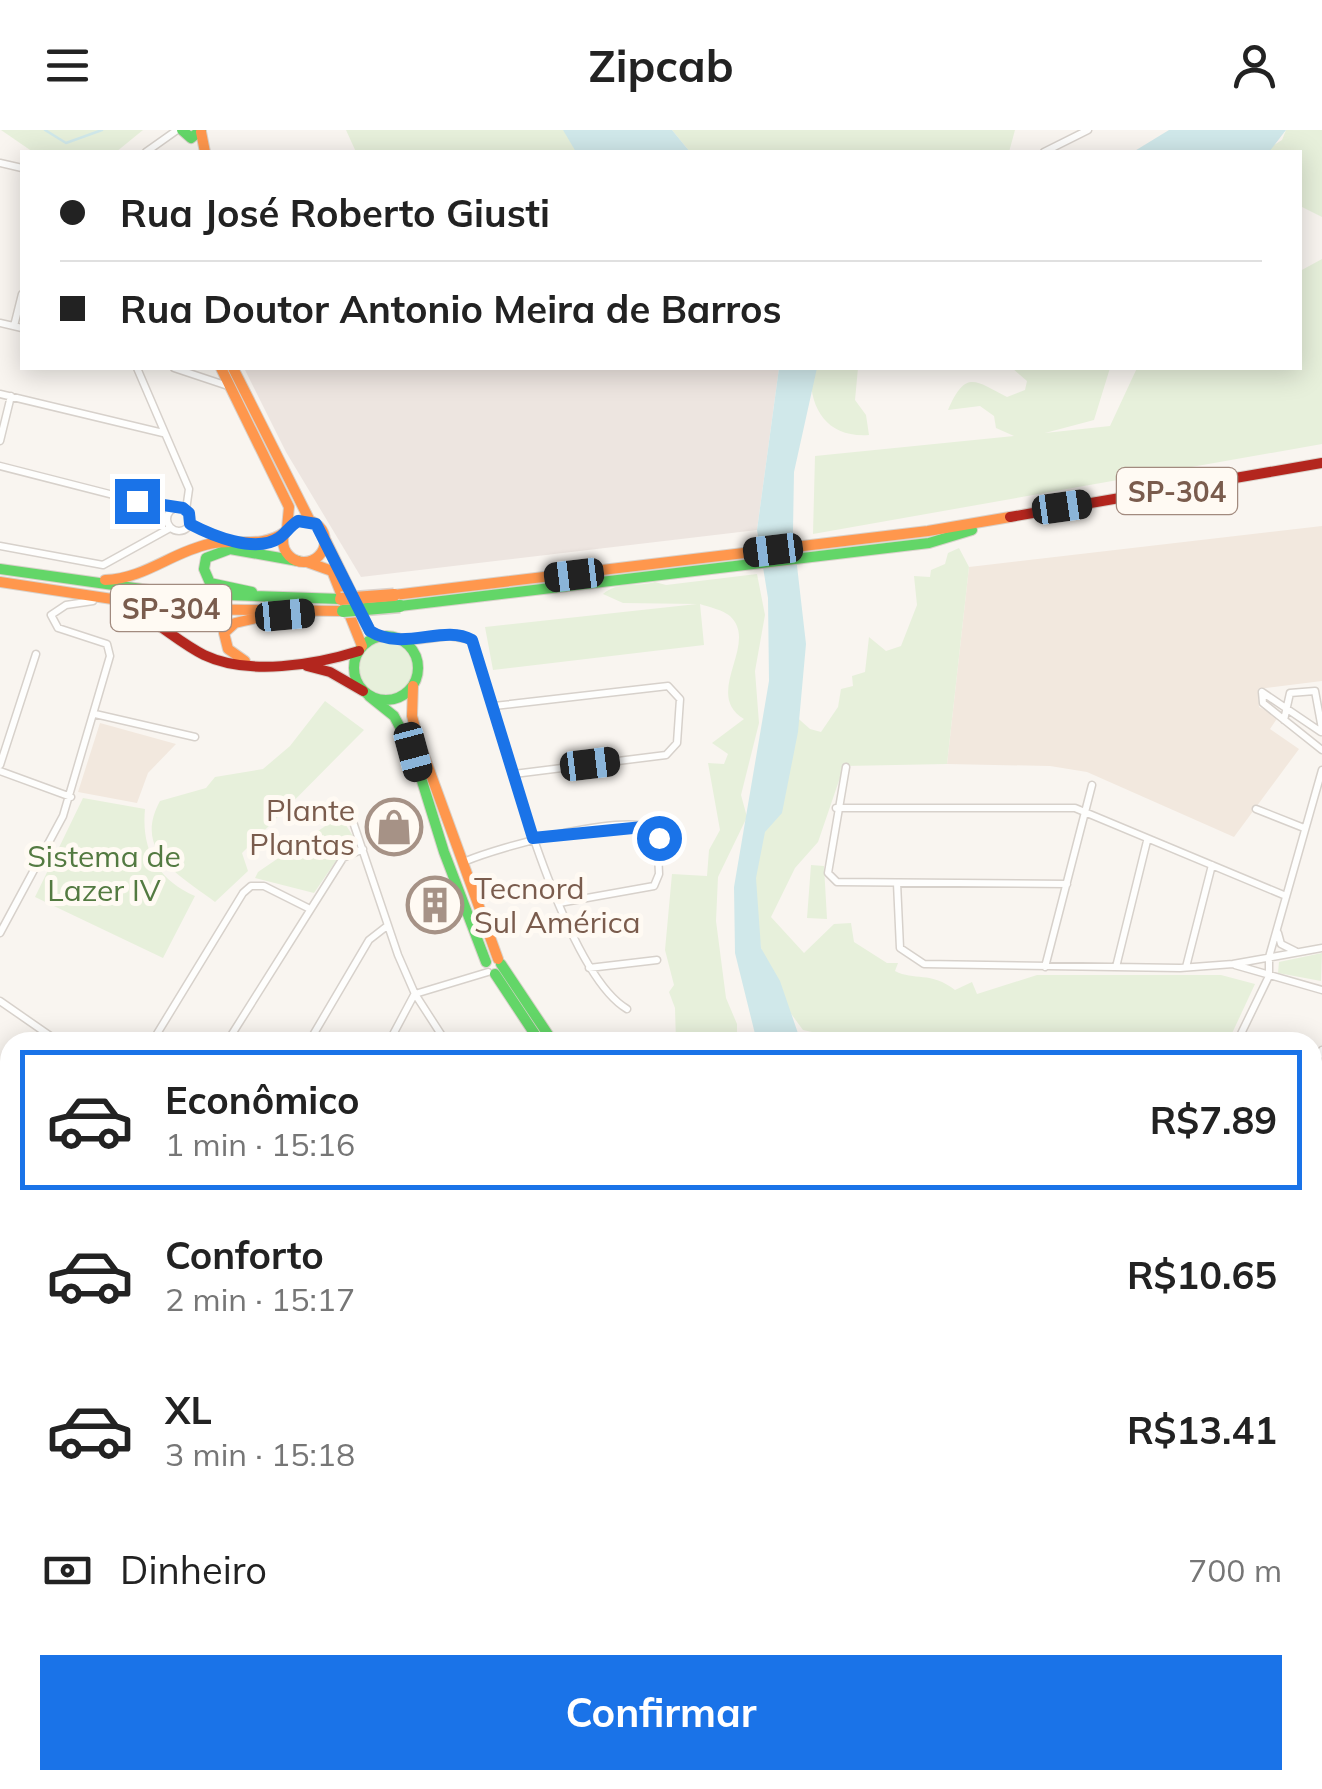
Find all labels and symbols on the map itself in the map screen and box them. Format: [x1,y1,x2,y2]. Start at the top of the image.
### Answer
road number: SP-304 [1117,468,1237,514]
route end [115,479,160,524]
car [1030,488,1094,526]
car [741,531,805,569]
car [542,556,606,594]
road number: SP-304 [111,585,231,631]
car [254,597,316,633]
car [391,719,435,785]
car [558,745,622,783]
place label: Plante Plantas [249,791,355,863]
shop icon: Plante Plantas [364,797,424,857]
route start [637,816,682,861]
park label: Sistema de Lazer IV [27,837,181,909]
place label: Tecnord Sul América [474,869,640,941]
building icon: Tecnord Sul América [405,875,465,935]

